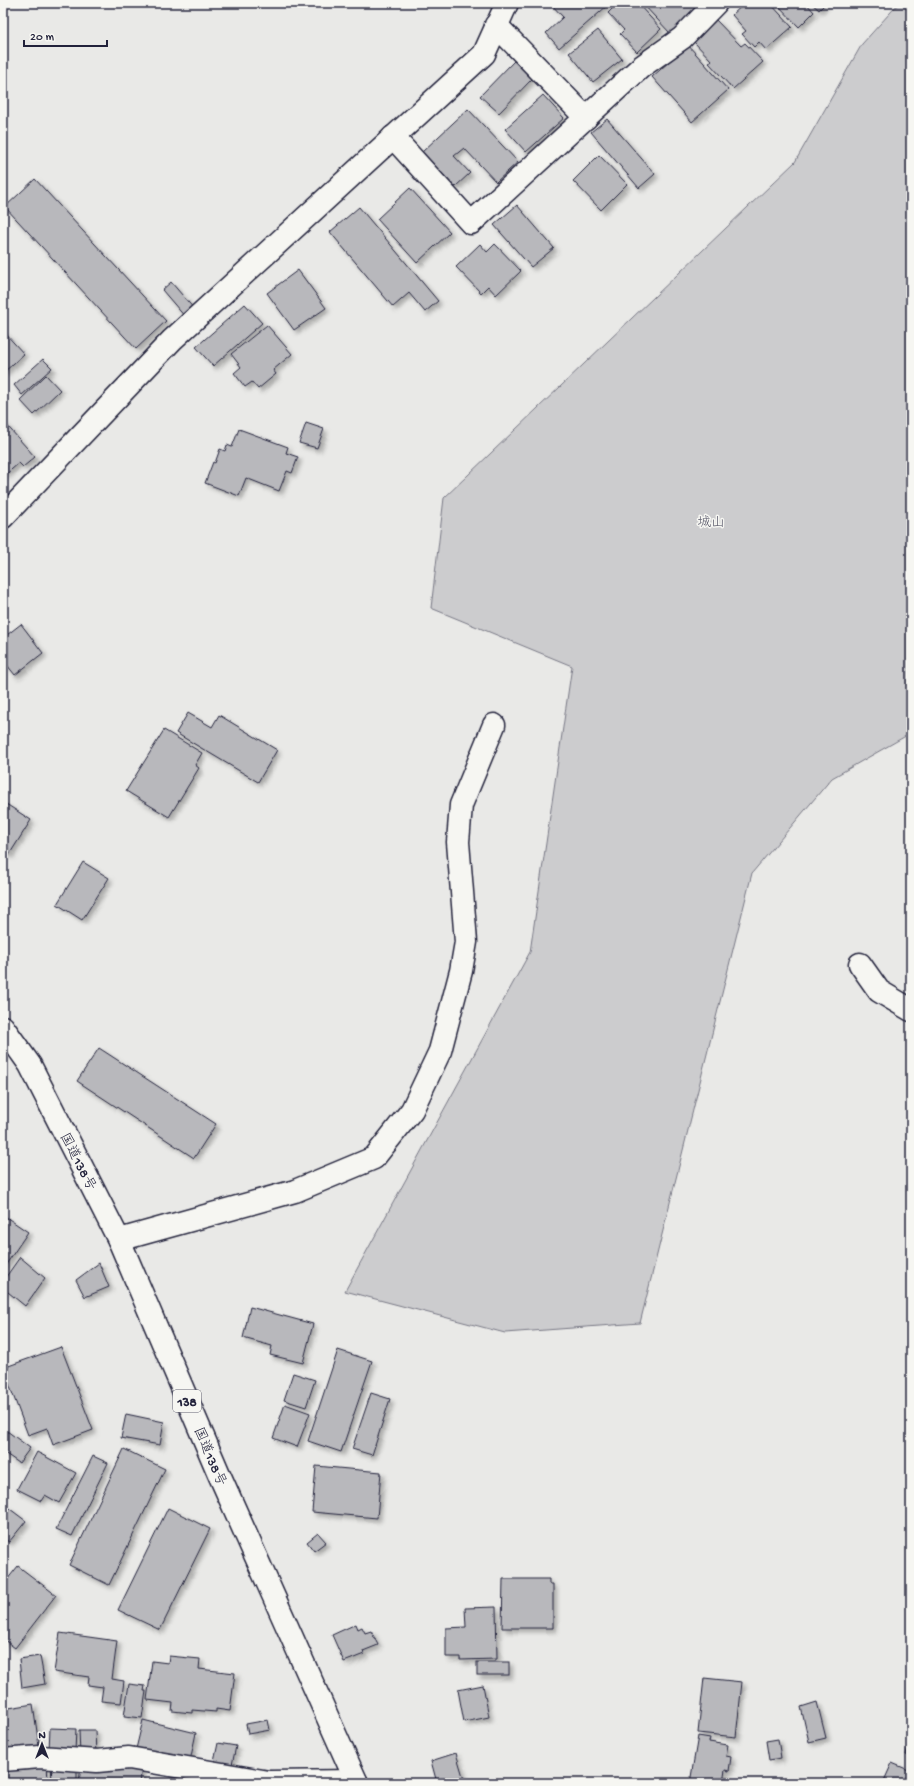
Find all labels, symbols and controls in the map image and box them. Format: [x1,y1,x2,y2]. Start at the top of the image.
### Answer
scale bar [24,22,107,48]
text: 20 m [30,31,55,45]
park label: 城山 [697,515,725,532]
street label: 国道138号 [55,1130,99,1194]
road number: 138 [173,1390,201,1412]
street label: 国道138号 [189,1425,229,1489]
north arrow [22,1724,62,1764]
text: N [38,1730,46,1742]

